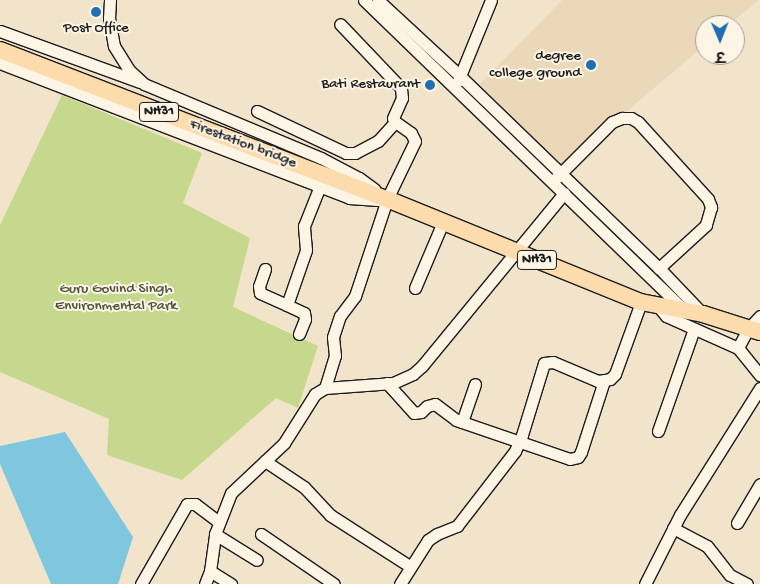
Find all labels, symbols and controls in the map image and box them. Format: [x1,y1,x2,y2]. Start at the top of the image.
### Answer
marker: Post Office [90,6,102,18]
north arrow [695,15,745,65]
place label: Post Office [63,20,129,38]
text: उ [715,46,725,63]
place label: degree college ground [489,47,581,82]
marker: degree college ground [585,59,597,71]
place label: Bati Restaurant [322,76,420,94]
marker: Bati Restaurant [424,79,436,91]
road number: NH31 [138,100,180,124]
street label: Firestation bridge [187,115,299,173]
road number: NH31 [516,248,558,272]
park label: Guru Govind Singh Environmental Park [55,280,177,315]

